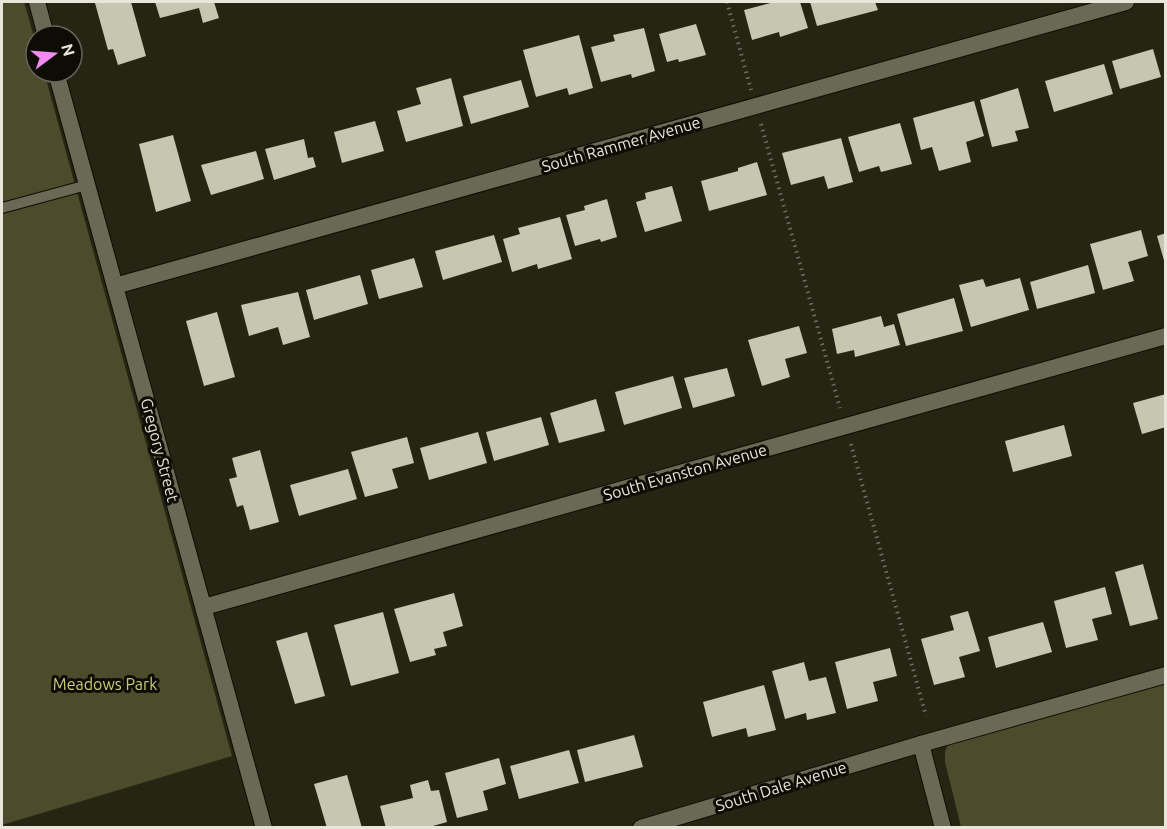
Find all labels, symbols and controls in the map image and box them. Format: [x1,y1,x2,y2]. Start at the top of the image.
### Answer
north arrow [24,24,84,84]
text: N [58,42,79,58]
street label: South Rammer Avenue [540,113,702,175]
street label: Gregory Street [138,396,183,504]
street label: South Evanston Avenue [601,440,769,504]
park label: Meadows Park [53,675,157,693]
street label: South Dale Avenue [713,757,849,815]

